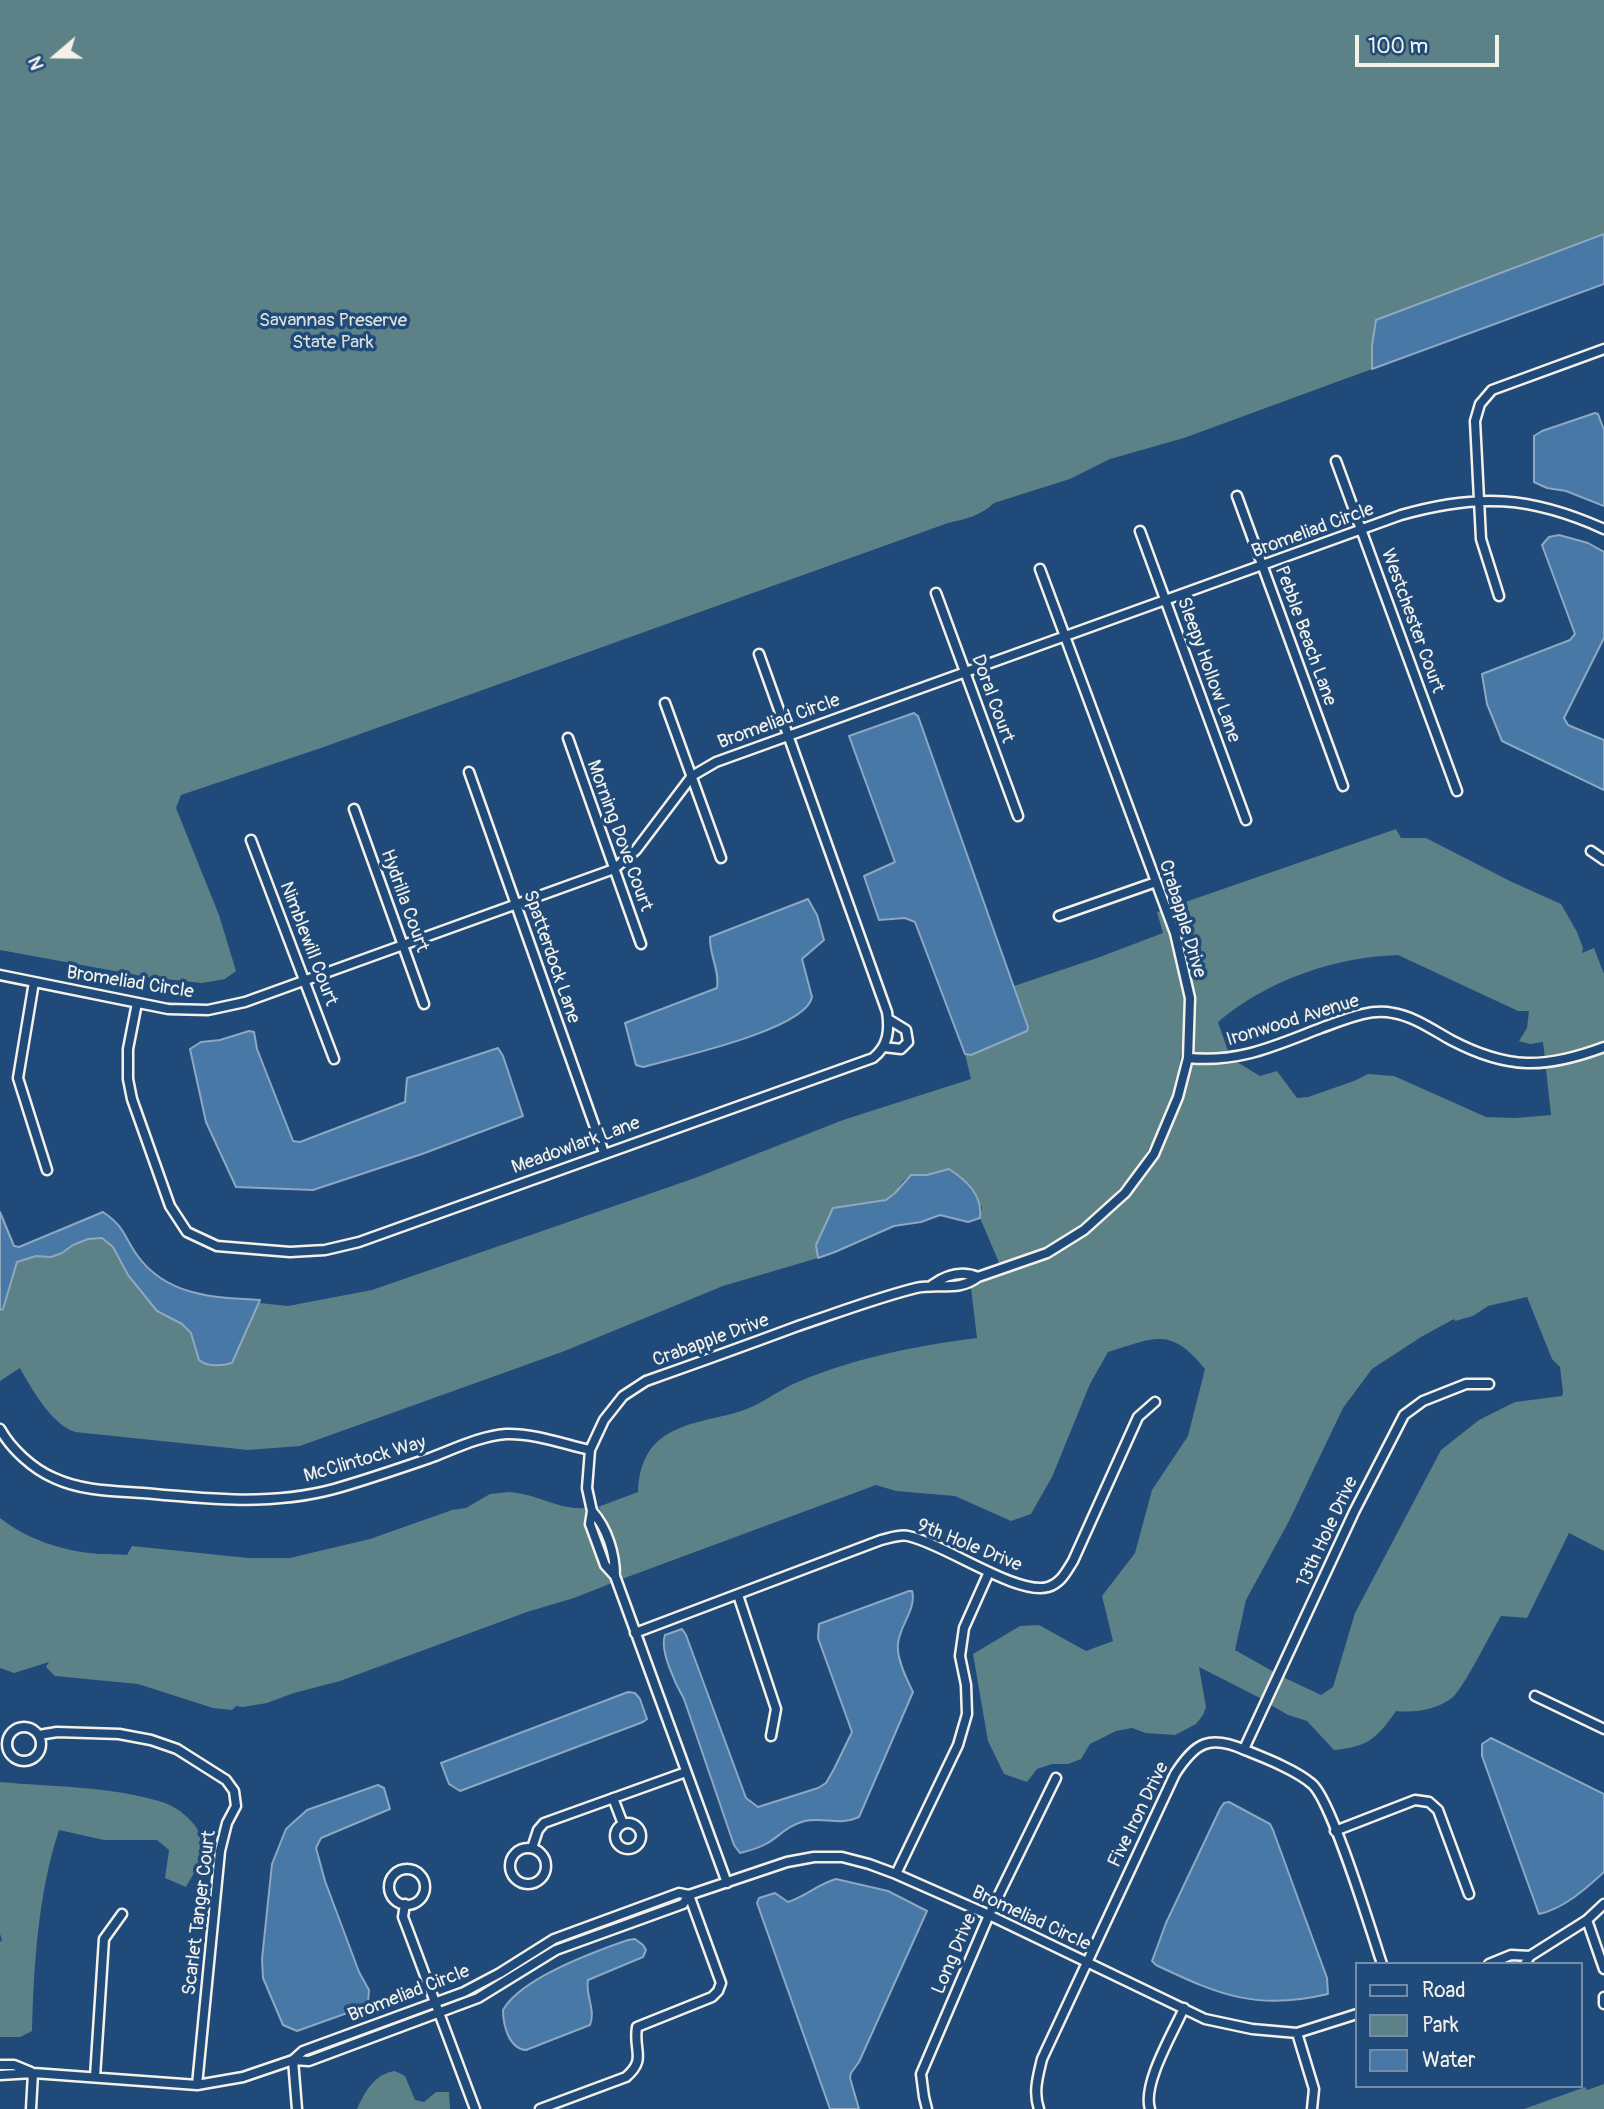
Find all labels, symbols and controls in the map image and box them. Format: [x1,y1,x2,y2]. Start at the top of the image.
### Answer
north arrow [21,21,91,91]
scale bar [1359,21,1502,65]
text: 100 m [1368,33,1428,60]
text: N [23,53,50,73]
park label: Savannas Preserve State Park [259,310,407,354]
street label: Bromeliad Circle [1249,498,1377,564]
street label: Westchester Court [1375,546,1449,696]
street label: Pebble Beach Lane [1269,563,1341,709]
street label: Sleepy Hollow Lane [1171,594,1245,746]
street label: Doral Court [966,652,1018,746]
street label: Bromeliad Circle [715,689,843,755]
street label: Morning Dove Court [581,757,657,915]
street label: Hydrilla Court [375,847,433,955]
street label: Crabapple Drive [1153,857,1211,981]
street label: Nimblewill Court [274,879,342,1009]
street label: Spatterdock Lane [518,887,584,1027]
street label: Bromeliad Circle [65,962,195,1004]
street label: Ironwood Avenue [1224,990,1362,1052]
street label: Meadowlark Lane [509,1112,643,1180]
street label: Crabapple Drive [650,1309,772,1373]
street label: McClintock Way [301,1432,429,1488]
street label: 13th Hole Drive [1292,1473,1364,1591]
street label: 9th Hole Drive [913,1515,1025,1577]
street label: Five Iron Drive [1104,1758,1174,1872]
street label: Scarlet Tanger Court [179,1829,221,1997]
street label: Bromeliad Circle [968,1881,1094,1957]
street label: Long Drive [928,1910,982,1998]
street label: Bromeliad Circle [345,1960,473,2028]
legend [1356,1962,1583,2088]
text: Road [1422,1977,1466,2004]
text: Park [1422,2012,1459,2039]
text: Water [1422,2047,1475,2074]

